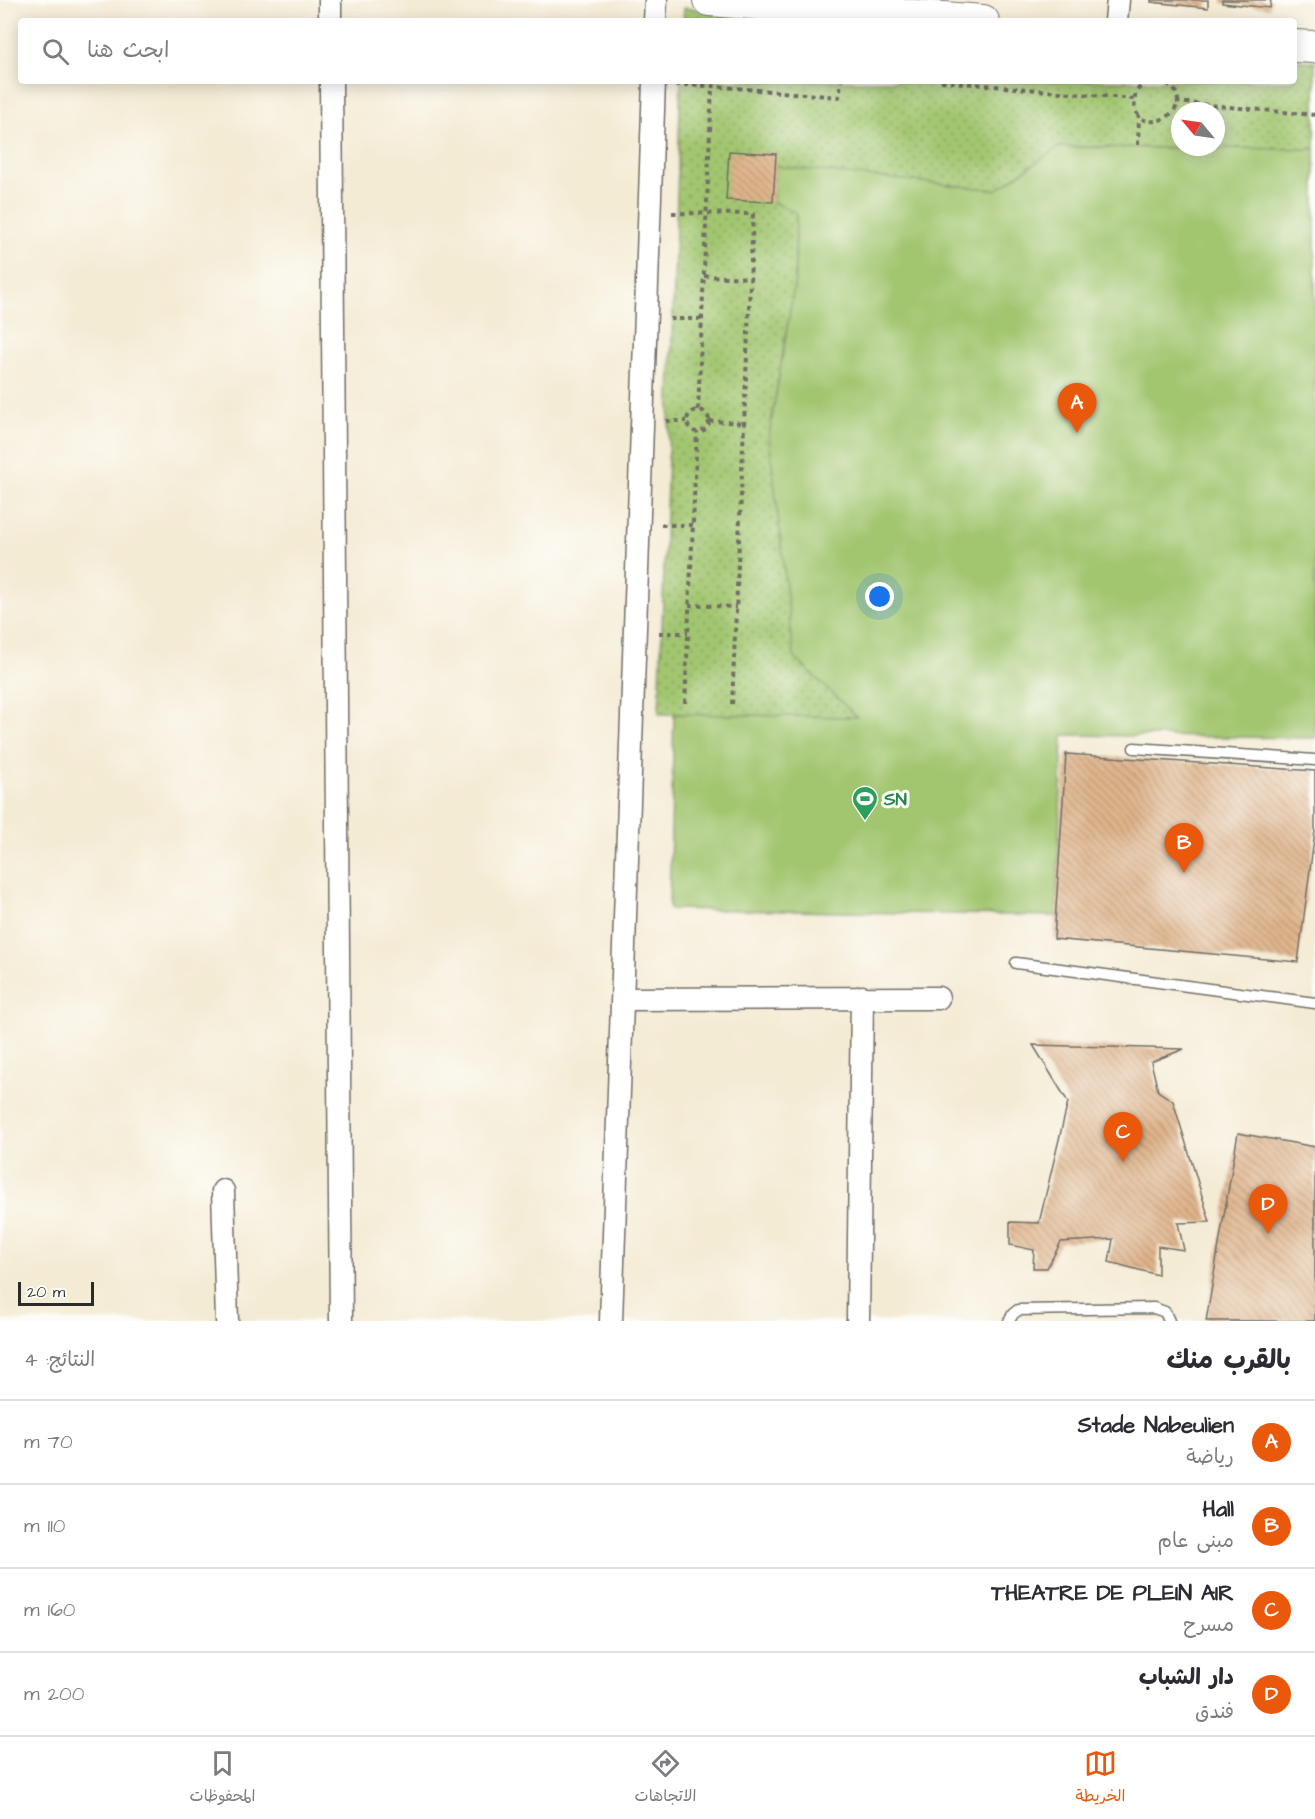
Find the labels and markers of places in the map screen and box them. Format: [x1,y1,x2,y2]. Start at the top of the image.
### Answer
pin: A [1058,384,1096,433]
sports icon: SN [850,784,880,822]
place label: SN [883,787,908,812]
pin: B [1164,824,1204,873]
pin: C [1104,1112,1142,1162]
pin: D [1248,1184,1288,1234]

